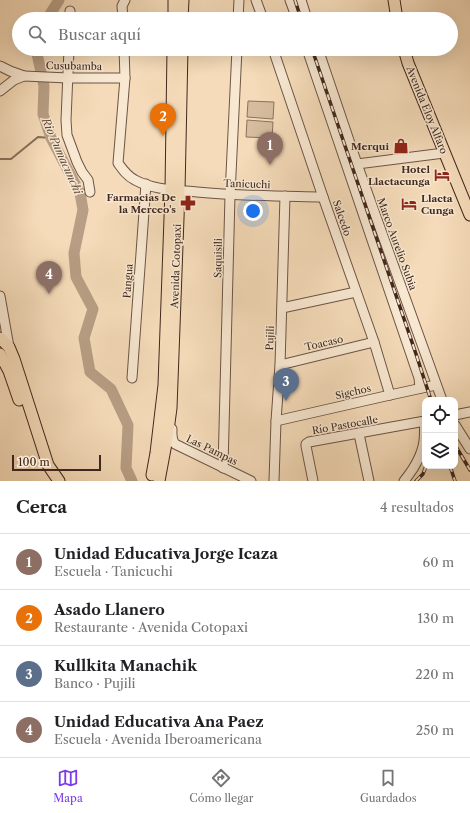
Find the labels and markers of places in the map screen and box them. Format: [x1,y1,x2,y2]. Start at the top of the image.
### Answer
pin: 2 [150,103,176,136]
pin: 1 [257,132,283,165]
shop icon: Merqui [392,137,410,155]
place label: Merqui [351,140,389,153]
place label: Hotel Llactacunga [368,163,430,188]
hotel icon: Hotel Llactacunga [433,166,451,184]
place label: Farmacias De la Merceo's [107,191,176,216]
place label: Llacta Cunga [421,192,454,217]
pharmacy icon: Farmacias De la Merceo's [179,194,197,212]
hotel icon: Llacta Cunga [400,195,418,213]
pin: 4 [36,261,62,294]
pin: 3 [273,368,299,401]

